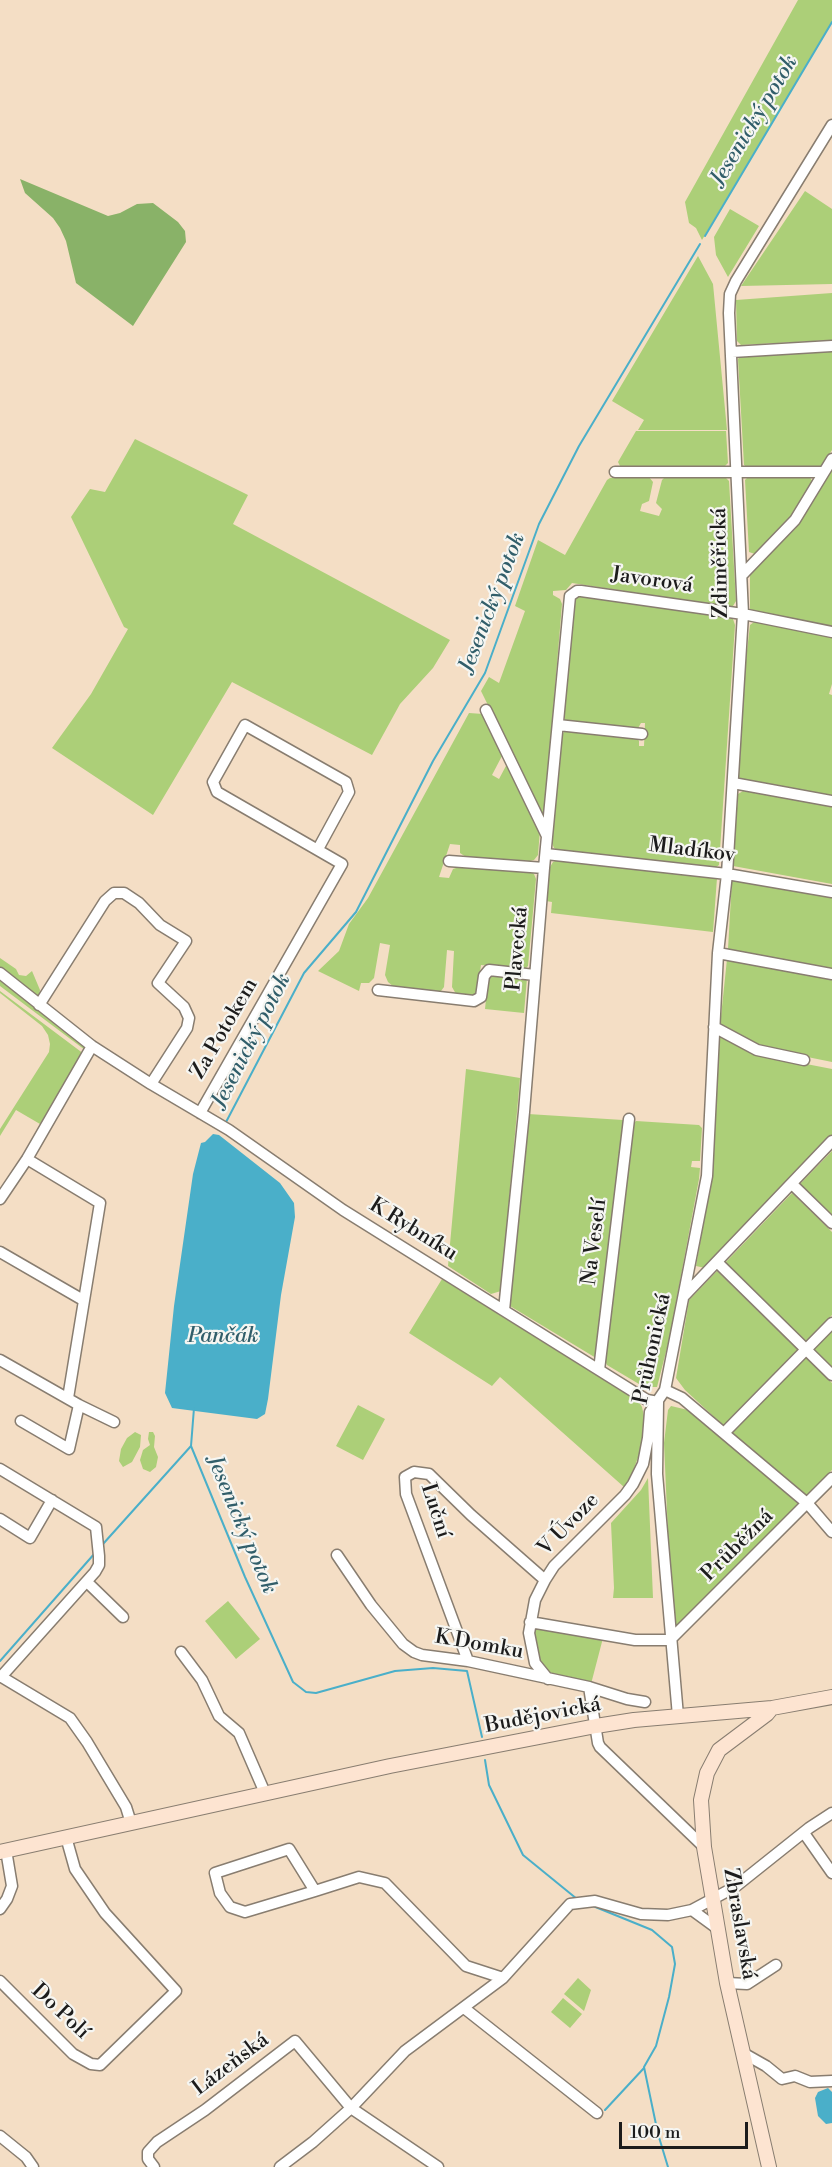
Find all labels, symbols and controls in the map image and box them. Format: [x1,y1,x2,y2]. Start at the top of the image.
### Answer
water label: Jesenický potok [706,51,804,191]
street label: Zdiměřická [707,507,735,619]
water label: Jesenický potok [454,529,532,677]
street label: Javorová [609,563,695,599]
street label: Mladíkov [647,833,737,869]
street label: Plavecká [502,906,534,992]
water label: Jesenický potok [207,969,297,1113]
street label: Za Potokem [186,974,264,1084]
street label: K Rybníku [364,1193,462,1267]
street label: Na Veselí [577,1197,613,1287]
street label: Průhonická [629,1291,677,1407]
water label: Pančák [187,1324,259,1350]
water label: Jesenický potok [200,1452,282,1598]
street label: Luční [414,1481,456,1541]
street label: V Úvoze [533,1488,605,1562]
street label: Průběžná [697,1505,779,1587]
street label: K Domku [433,1625,525,1665]
street label: Budějovická [483,1692,603,1740]
street label: Zbraslavská [717,1866,761,1982]
street label: Do Polí [26,1979,94,2045]
street label: Lázeňská [188,2028,274,2102]
scale bar [622,2110,751,2148]
text: 100 m [630,2121,681,2144]

